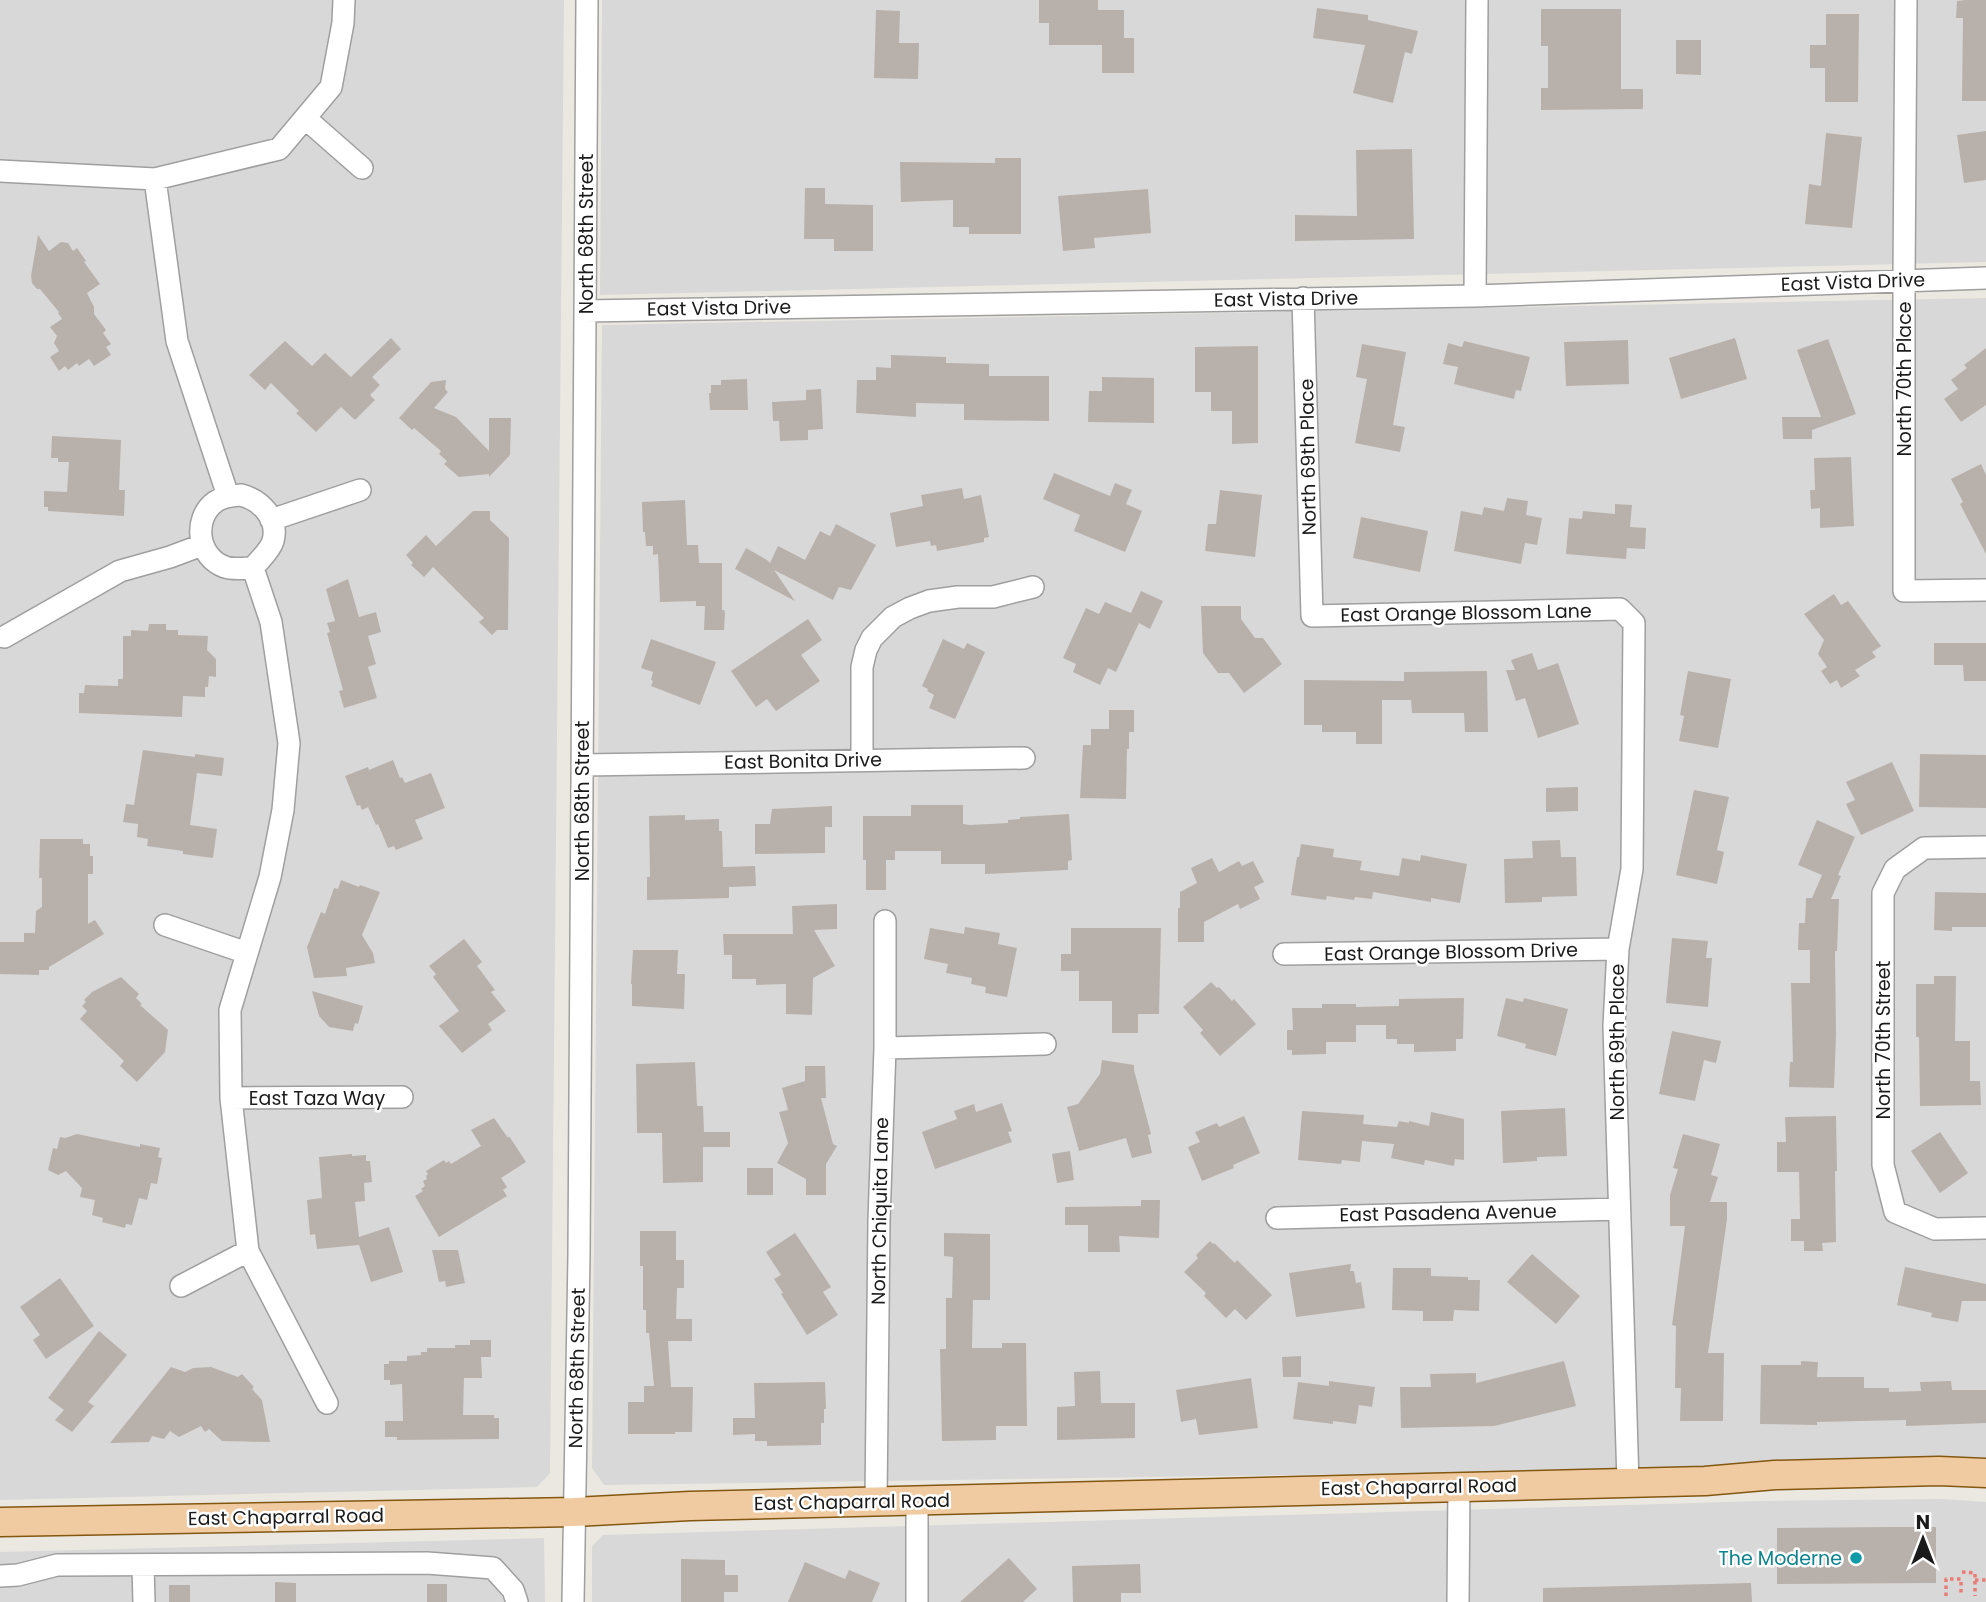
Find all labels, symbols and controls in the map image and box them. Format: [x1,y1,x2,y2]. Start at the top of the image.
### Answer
street label: North 68th Street [573,154,600,314]
street label: East Vista Drive [1780,266,1926,298]
street label: East Vista Drive [1214,284,1358,314]
street label: East Vista Drive [647,293,791,323]
street label: North 70th Place [1891,301,1918,457]
street label: North 69th Place [1293,378,1323,536]
street label: East Orange Blossom Lane [1340,597,1592,629]
street label: North 68th Street [569,721,596,881]
street label: East Bonita Drive [724,746,882,776]
street label: East Orange Blossom Drive [1324,936,1578,968]
street label: North 70th Street [1870,960,1897,1119]
street label: North 69th Place [1604,964,1631,1120]
street label: East Taza Way [249,1085,385,1112]
street label: North Chiquita Lane [865,1117,895,1305]
street label: East Pasadena Avenue [1339,1198,1557,1228]
street label: North 68th Street [562,1287,592,1449]
street label: East Chaparral Road [1321,1472,1517,1502]
street label: East Chaparral Road [754,1487,950,1517]
street label: East Chaparral Road [188,1502,384,1532]
north arrow [1888,1504,1958,1574]
text: N [1916,1509,1930,1536]
place label: The Moderne [1719,1545,1842,1572]
marker: The Moderne [1848,1550,1864,1566]

